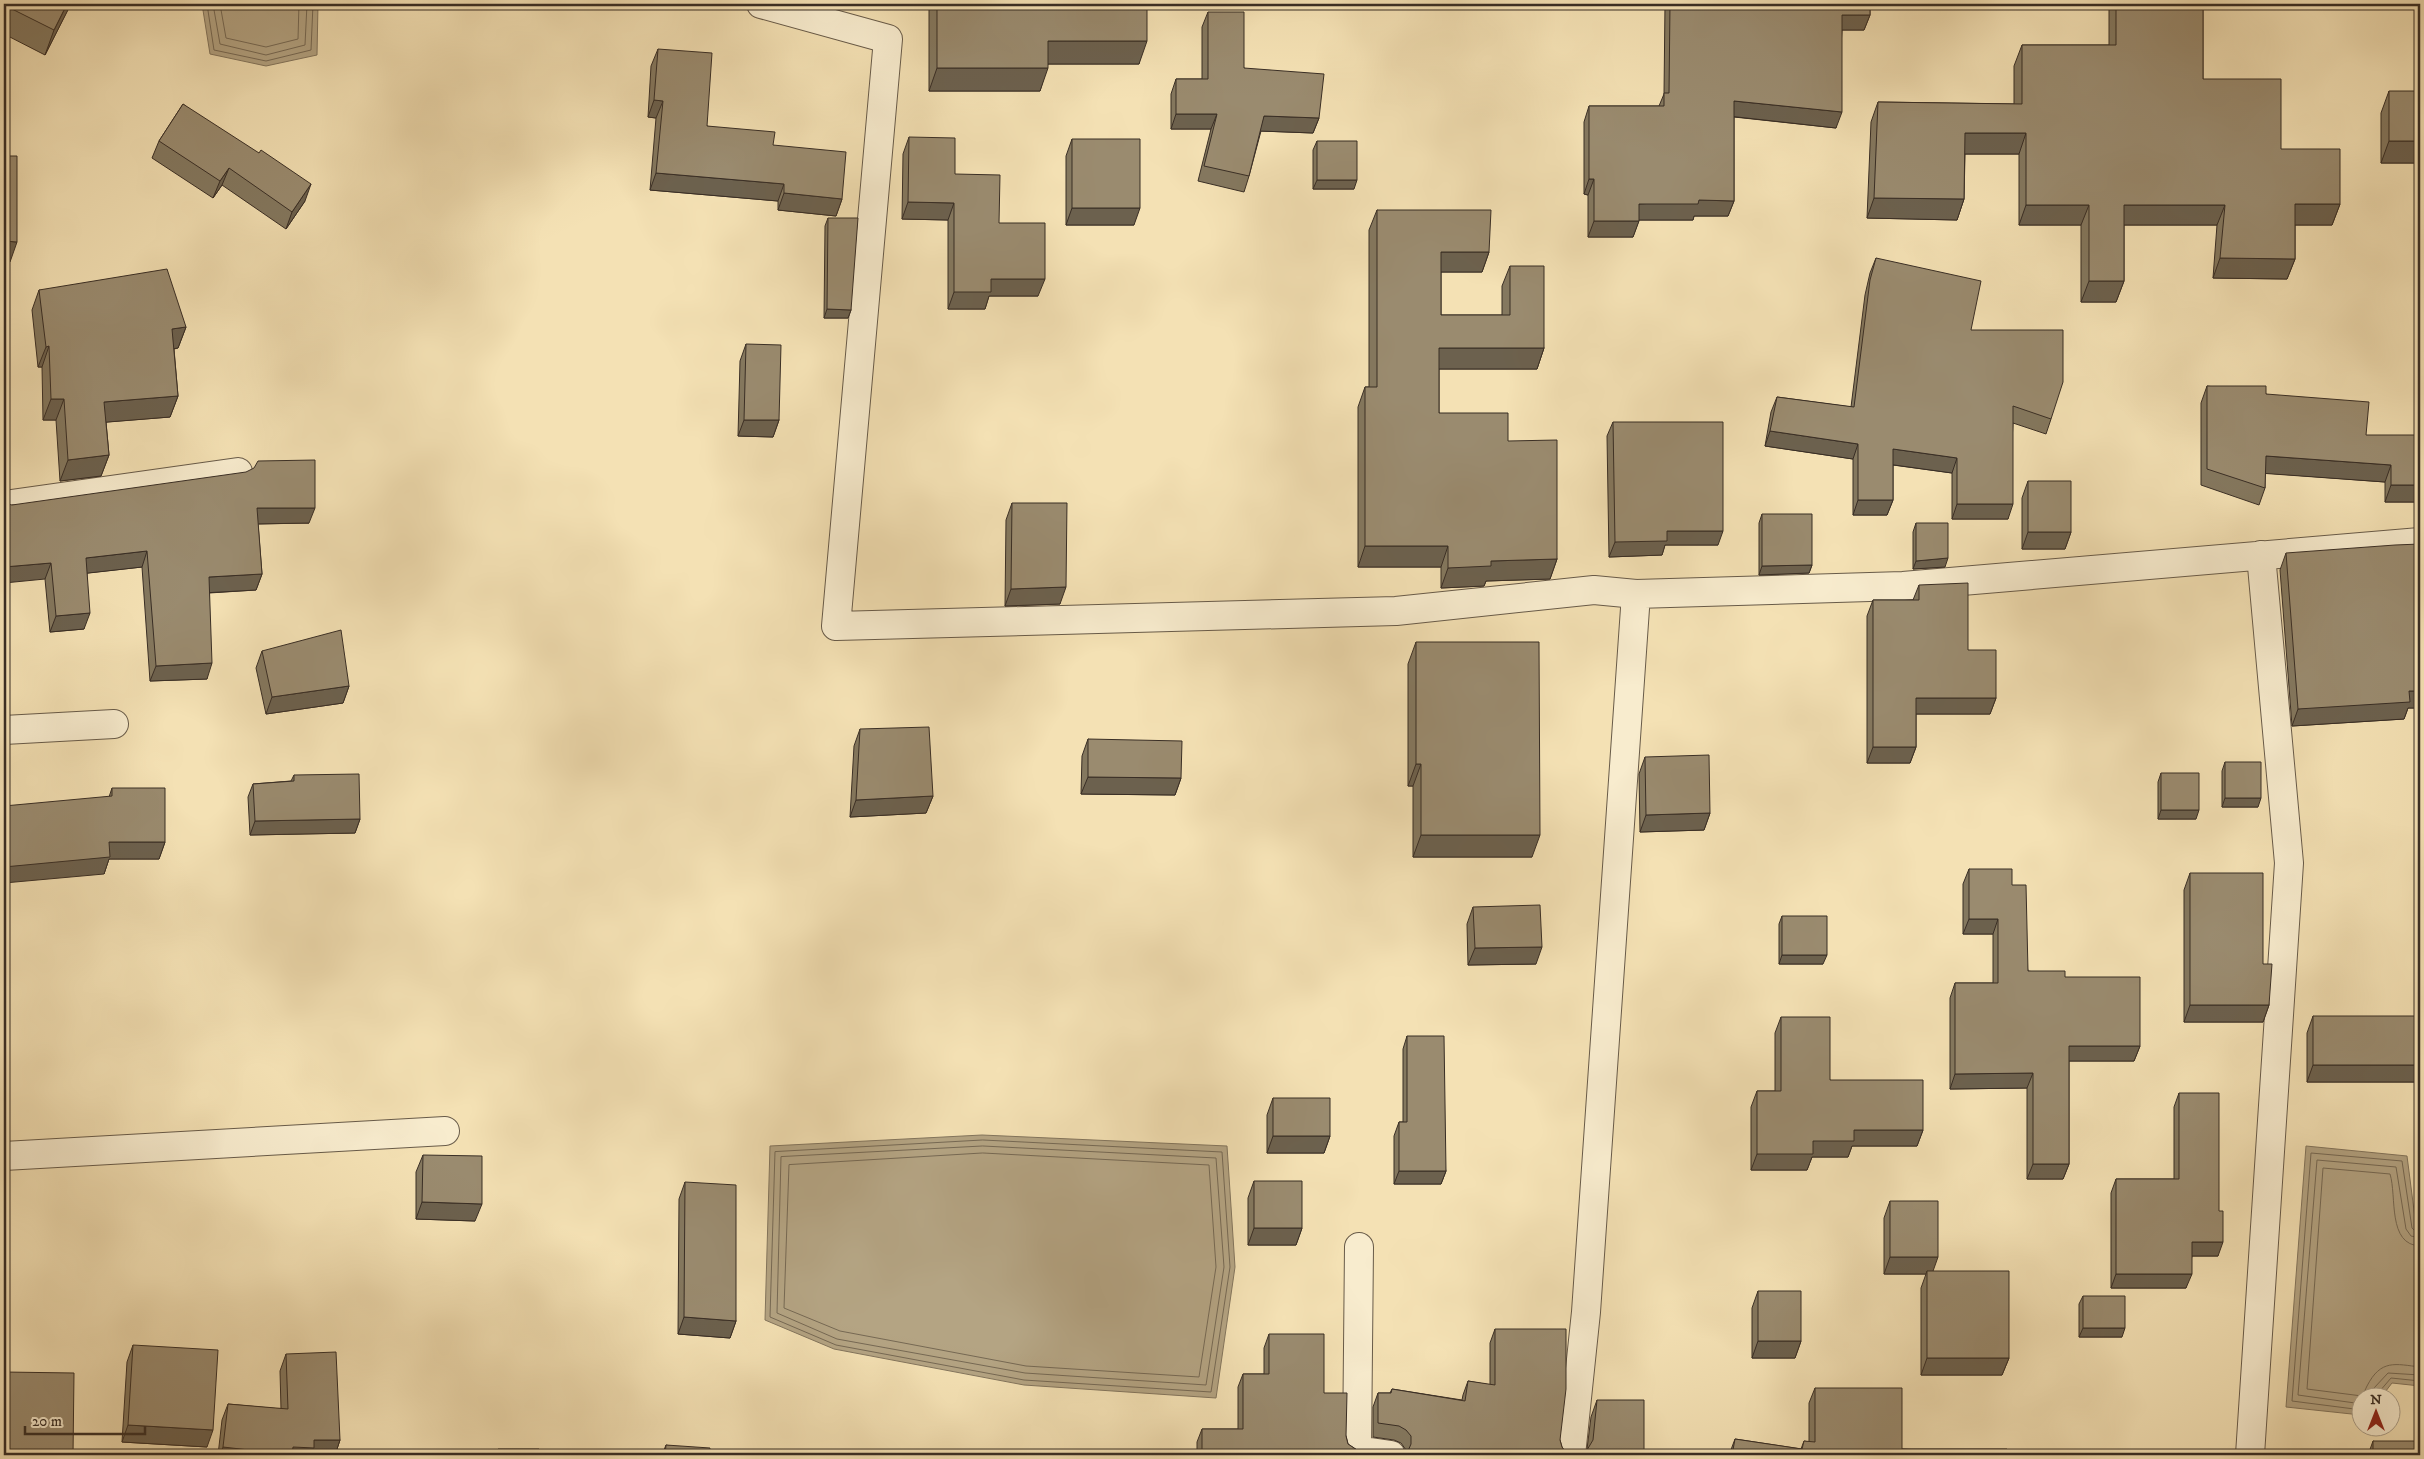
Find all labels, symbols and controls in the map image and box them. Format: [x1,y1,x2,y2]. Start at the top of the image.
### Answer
north arrow [2352,1386,2402,1436]
text: N [2370,1391,2382,1409]
scale bar [25,1404,145,1436]
text: 20 m [32,1412,62,1431]

